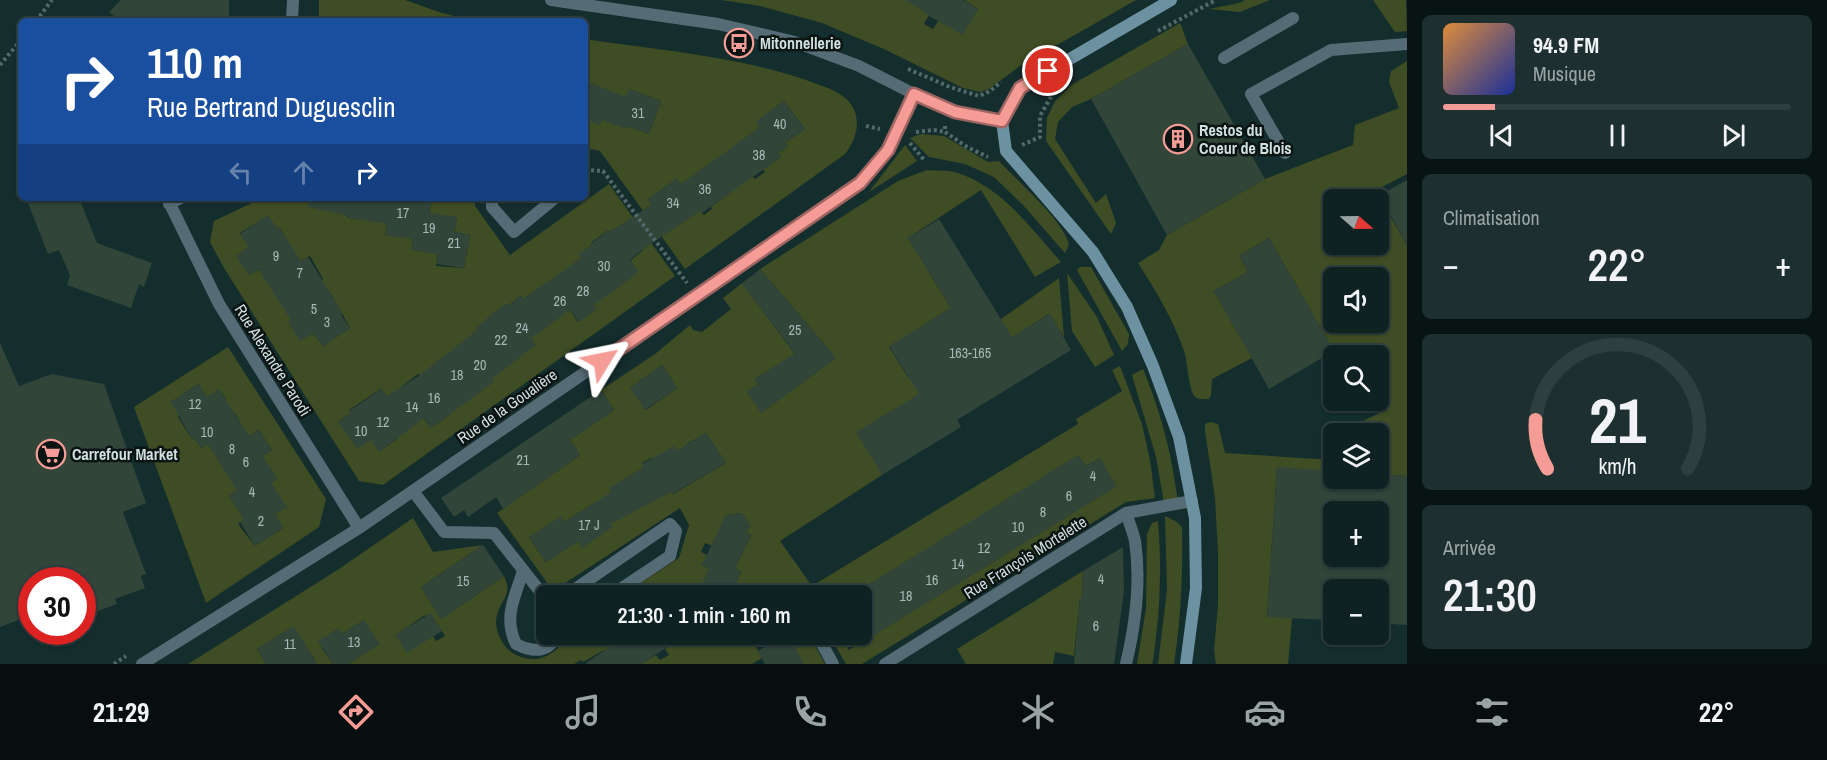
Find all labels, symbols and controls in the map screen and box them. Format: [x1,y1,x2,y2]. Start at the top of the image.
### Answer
bus stop icon: Mitonnellerie [723,27,755,59]
text: 94.9 FM [1533,30,1599,60]
place label: Mitonnellerie [760,32,841,54]
text: 110 m [147,35,243,91]
icon: right [48,42,126,120]
pin [1022,45,1073,96]
icon: arrive [1031,54,1064,87]
text: Musique [1533,60,1596,87]
text: Rue Bertrand Duguesclin [147,89,396,125]
house number: 31 [632,104,645,122]
house number: 40 [774,115,786,133]
place label: Restos du Coeur de Blois [1199,119,1292,159]
icon: previous [1485,119,1518,152]
icon: pause [1601,119,1634,152]
icon: next [1717,119,1750,152]
building icon: Restos du Coeur de Blois [1162,123,1194,155]
house number: 38 [753,146,765,164]
icon: left [224,156,257,189]
icon: ahead [287,156,320,189]
icon: right [350,156,383,189]
house number: 36 [699,180,711,198]
north arrow [1323,189,1389,255]
map controls [1323,189,1389,645]
house number: 34 [667,194,680,212]
house number: 17 [397,204,409,222]
text: Climatisation [1443,204,1540,231]
house number: 19 [423,219,435,237]
house number: 21 [448,234,461,252]
text: 22° [1587,234,1647,295]
text: − [1443,242,1459,286]
text: + [1775,242,1791,286]
house number: 9 [273,247,279,265]
house number: 30 [598,257,610,275]
house number: 7 [297,264,303,282]
button: sound [1323,267,1389,333]
house number: 28 [577,282,589,300]
house number: 26 [554,292,566,310]
street label: Rue Alexandre Parodi [230,300,316,420]
house number: 5 [311,300,317,318]
house number: 3 [324,313,330,331]
house number: 24 [516,319,529,337]
house number: 25 [789,321,801,339]
position arrow [570,329,634,393]
house number: 22 [495,331,507,349]
house number: 163-165 [949,344,991,362]
button: search [1323,345,1389,411]
house number: 20 [474,356,486,374]
street label: Rue de la Goualière [453,363,561,449]
house number: 18 [451,366,463,384]
text: 21 [1589,378,1646,462]
house number: 16 [428,389,440,407]
house number: 12 [189,395,201,413]
house number: 14 [406,398,419,416]
house number: 12 [377,413,389,431]
house number: 10 [355,422,367,440]
house number: 10 [201,423,213,441]
button: layers [1323,423,1389,489]
supermarket icon: Carrefour Market [35,438,67,470]
house number: 8 [229,440,235,458]
place label: Carrefour Market [72,443,178,465]
house number: 21 [517,451,530,469]
text: km/h [1598,452,1636,481]
house number: 6 [243,453,249,471]
house number: 4 [1090,467,1097,485]
house number: 4 [249,483,256,501]
house number: 6 [1066,487,1072,505]
button: + [1323,501,1389,567]
house number: 8 [1040,503,1046,521]
street label: Rue François Mortelette [959,510,1091,604]
house number: 2 [258,512,264,530]
house number: 17 J [578,516,600,534]
house number: 10 [1012,518,1024,536]
text: Arrivée [1443,534,1496,561]
house number: 12 [978,539,990,557]
house number: 14 [952,555,965,573]
text: 21:30 [1443,564,1537,625]
speed limit sign: 30 [18,567,96,645]
house number: 4 [1098,570,1105,588]
house number: 16 [926,571,938,589]
house number: 15 [457,572,469,590]
button: − [1323,579,1389,645]
house number: 18 [900,587,912,605]
text: 21:30 · 1 min · 160 m [617,600,791,630]
house number: 6 [1093,617,1099,635]
house number: 13 [348,633,360,651]
house number: 11 [284,635,297,653]
icon: directions [335,691,377,733]
icon: music [562,691,604,733]
icon: phone [789,691,831,733]
icon: climate [1017,691,1059,733]
icon: car [1244,691,1286,733]
icon: filters [1471,691,1513,733]
text: 21:29 [93,694,149,730]
text: 22° [1699,694,1734,730]

